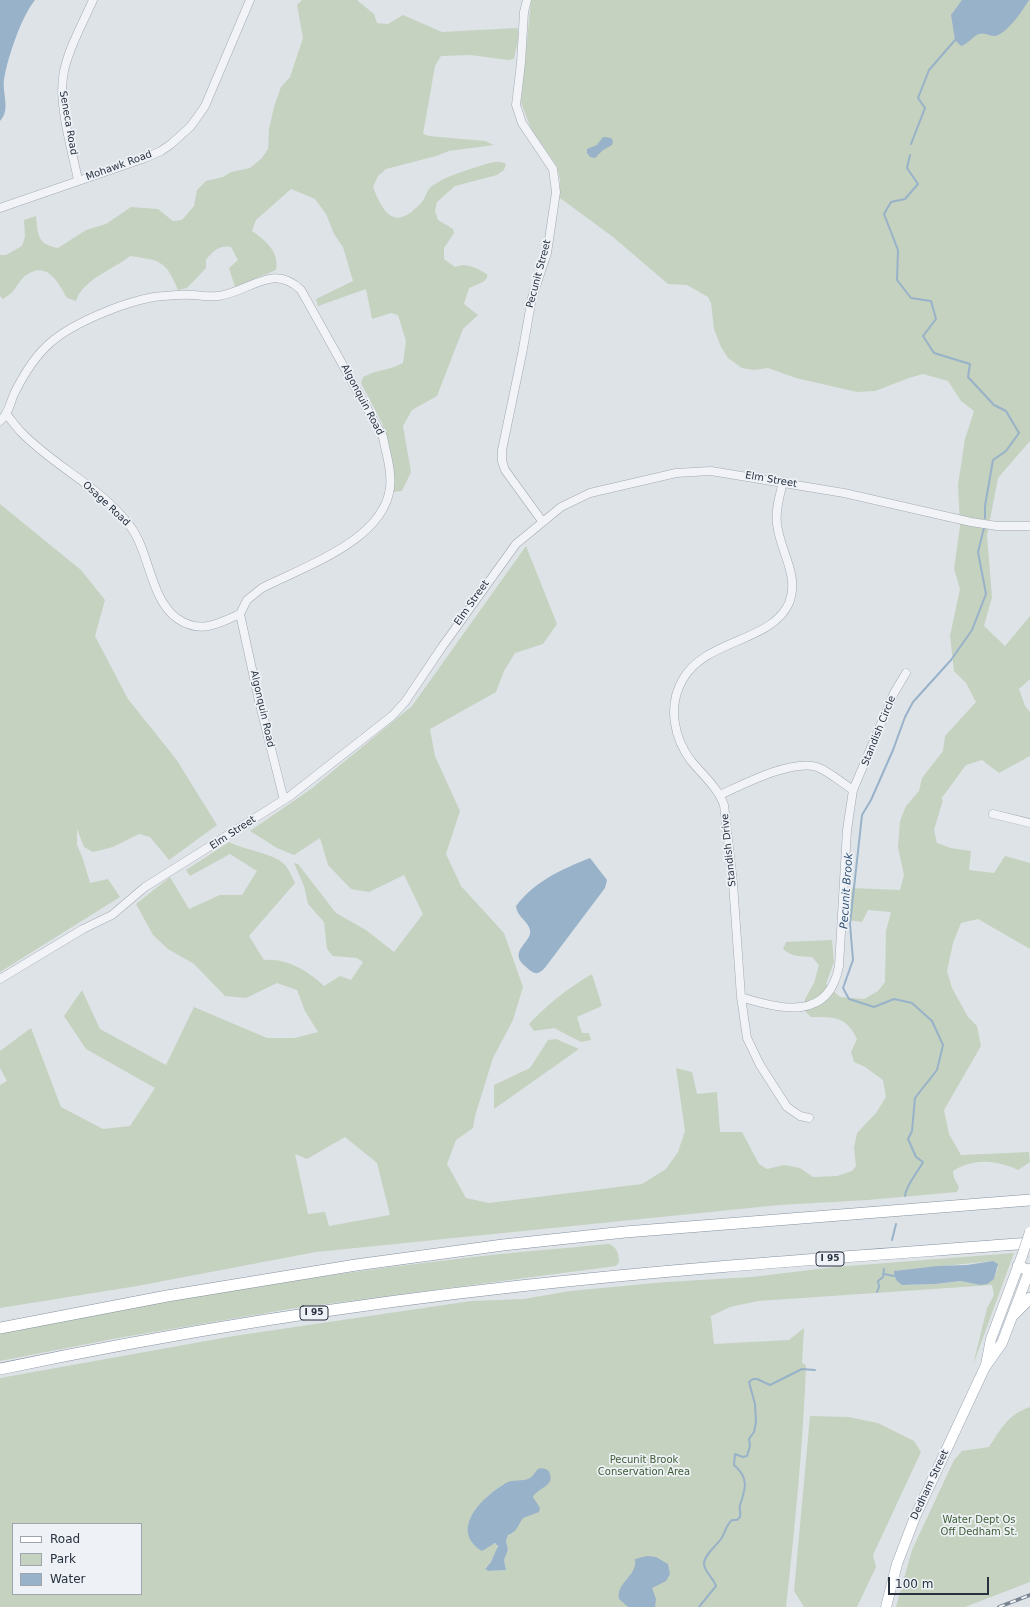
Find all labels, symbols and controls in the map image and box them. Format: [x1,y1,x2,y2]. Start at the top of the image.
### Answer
street label: Seneca Road [56,90,80,156]
street label: Mohawk Road [84,148,154,184]
street label: Pecunit Street [524,239,554,309]
street label: Algonquin Road [338,363,386,437]
street label: Elm Street [744,470,798,490]
street label: Osage Road [80,479,132,529]
street label: Elm Street [452,578,492,628]
street label: Algonquin Road [247,669,277,749]
street label: Standish Circle [859,694,899,768]
street label: Standish Drive [719,813,739,887]
street label: Elm Street [208,814,258,852]
water label: Pecunit Brook [838,853,856,929]
road number: I 95 [816,1252,844,1266]
road number: I 95 [300,1306,328,1320]
street label: Dedham Street [909,1448,951,1522]
park label: Pecunit Brook Conservation Area [598,1454,690,1478]
park label: Water Dept Os Off Dedham St. [941,1514,1017,1538]
legend [12,1523,142,1595]
text: Road [50,1532,80,1546]
text: Park [50,1552,76,1566]
scale bar [890,1569,991,1595]
text: Water [50,1572,85,1586]
text: 100 m [895,1577,933,1591]

